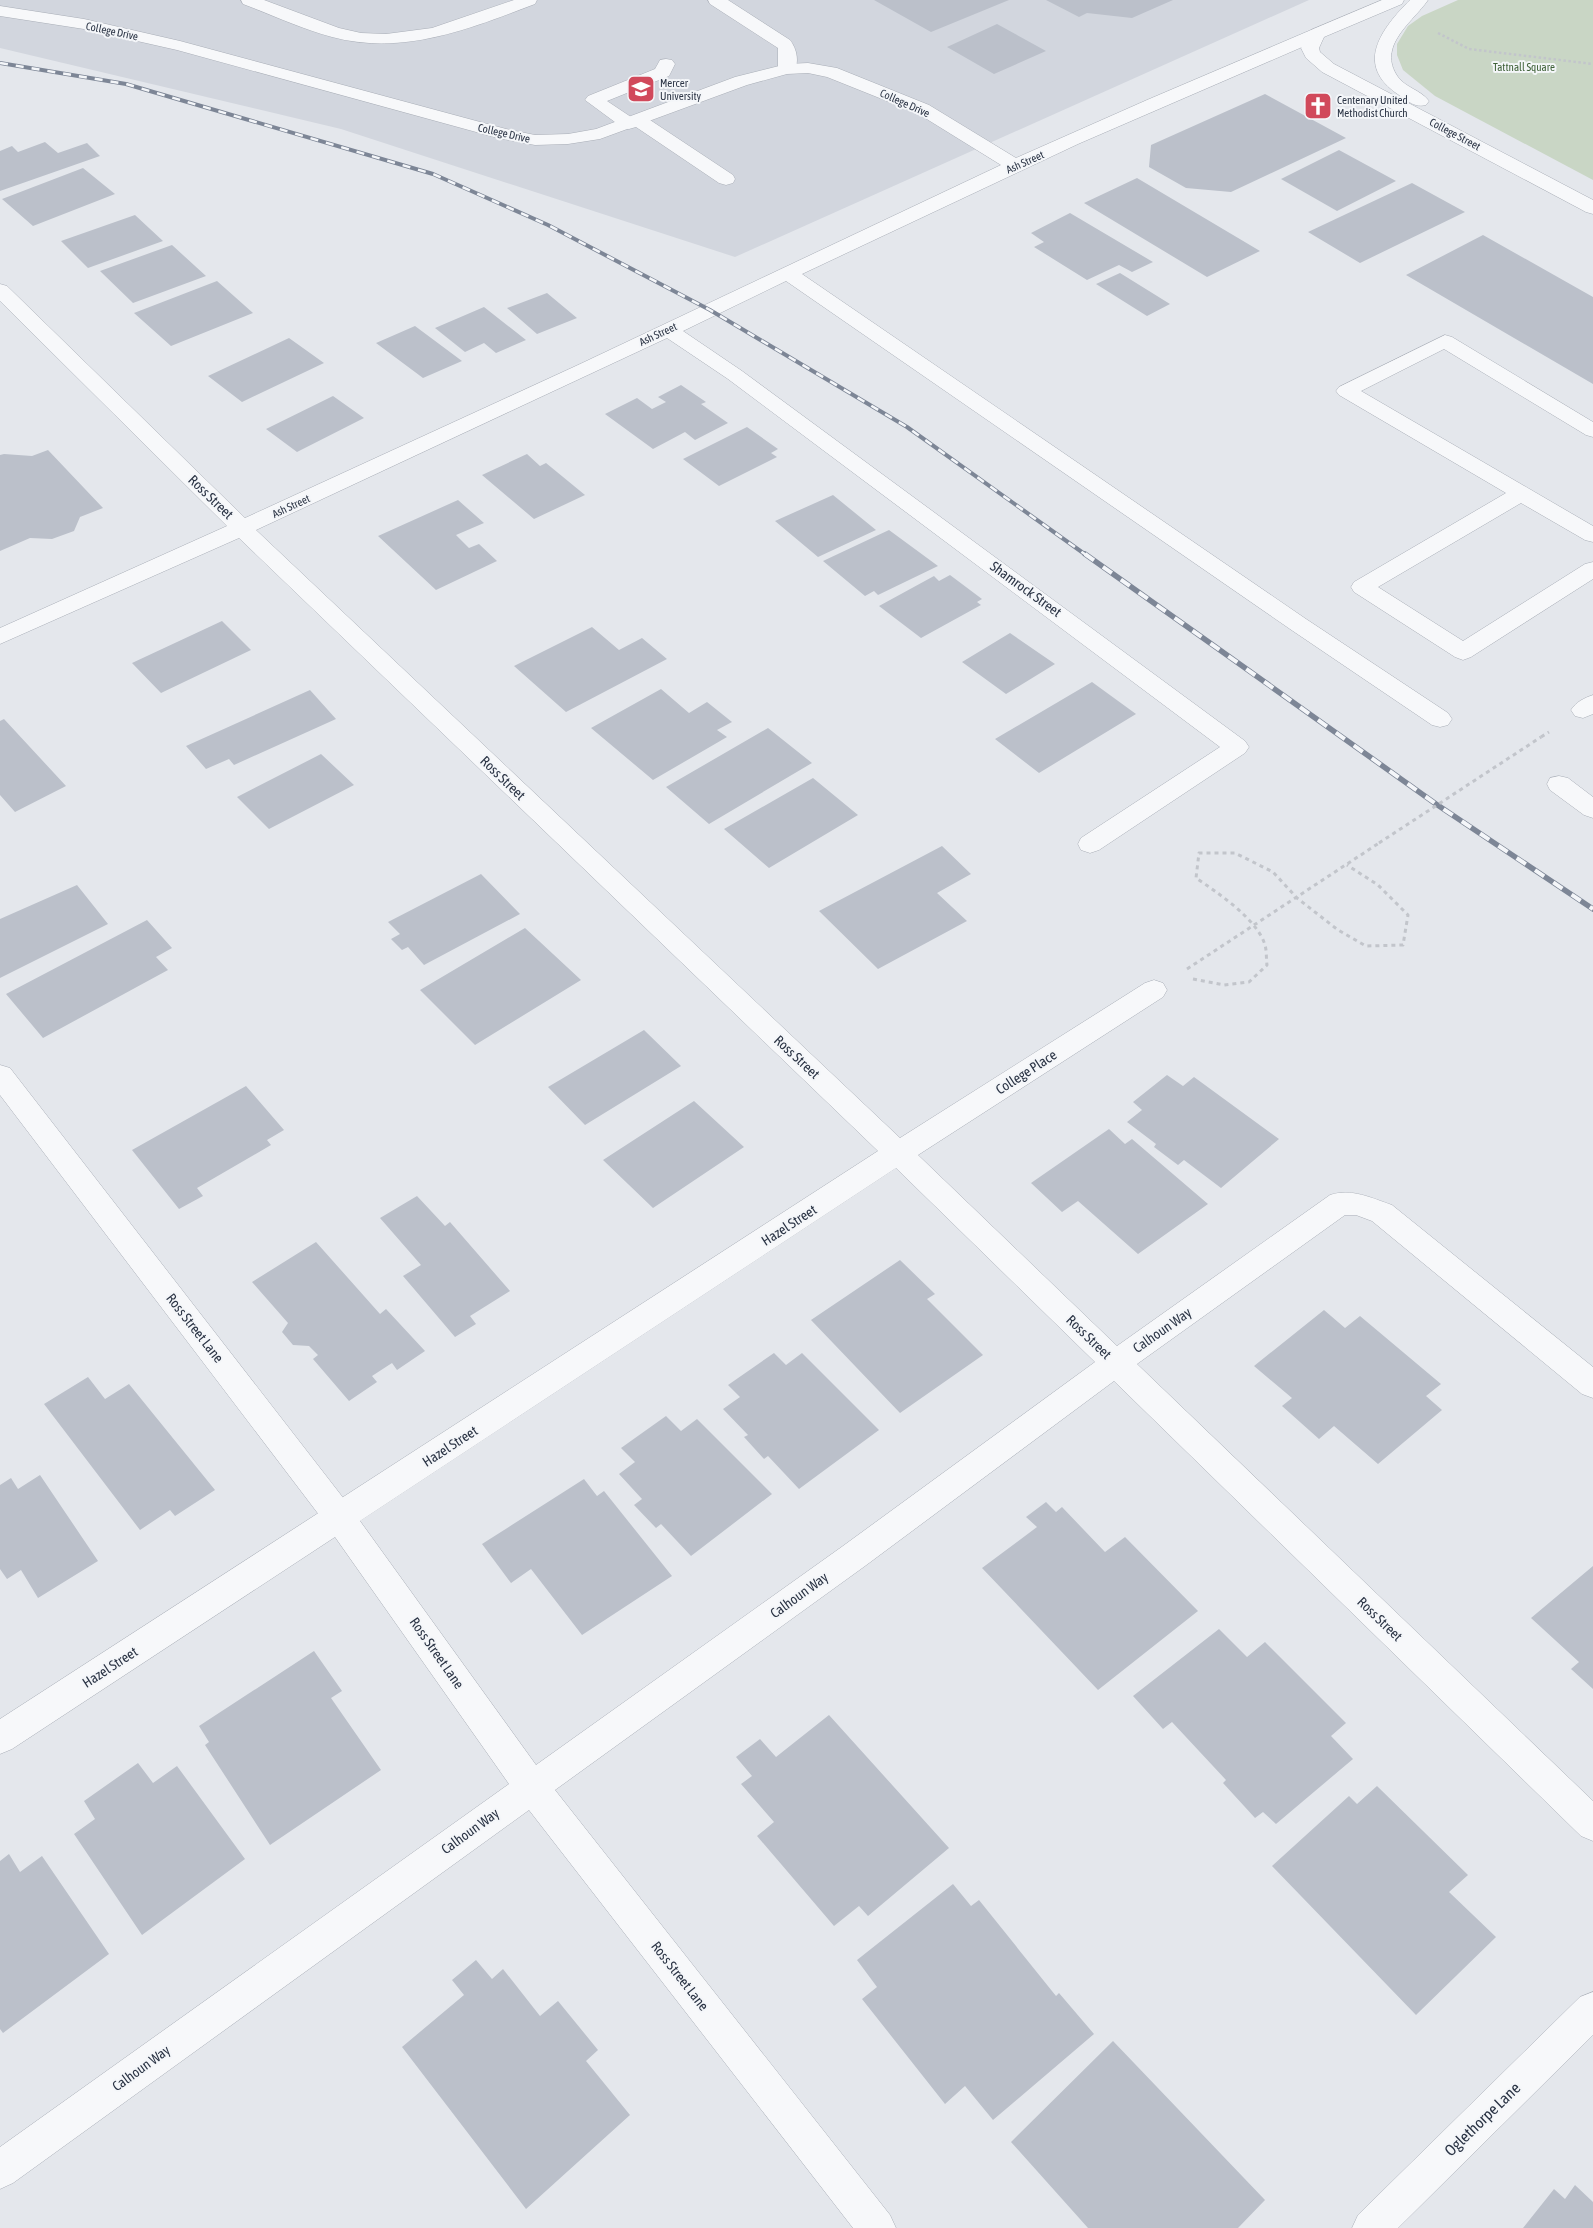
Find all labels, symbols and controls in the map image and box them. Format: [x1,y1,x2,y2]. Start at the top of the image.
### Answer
street label: College Drive [85,20,139,42]
park label: Tattnall Square [1493,61,1555,73]
school or university icon: Mercer University [626,74,656,104]
place label: Mercer University [660,77,702,102]
street label: College Drive [878,87,932,119]
church icon: Centenary United Methodist Church [1303,91,1333,121]
place label: Centenary United Methodist Church [1337,94,1408,119]
street label: College Street [1427,116,1483,152]
street label: College Drive [477,121,531,145]
street label: Ash Street [1004,148,1046,176]
street label: Ash Street [637,320,679,348]
street label: Ross Street [185,472,237,522]
street label: Ash Street [270,492,312,520]
street label: Shamrock Street [987,558,1065,620]
street label: Ross Street [477,753,529,803]
street label: Ross Street [771,1032,823,1082]
street label: College Place [993,1046,1059,1098]
street label: Hazel Street [759,1201,819,1249]
street label: Ross Street Lane [163,1290,227,1366]
street label: Calhoun Way [1130,1304,1194,1356]
street label: Ross Street [1063,1312,1115,1362]
street label: Hazel Street [420,1422,480,1470]
street label: Calhoun Way [767,1569,831,1621]
street label: Ross Street [1354,1594,1406,1644]
street label: Ross Street Lane [407,1614,467,1692]
street label: Hazel Street [80,1643,140,1691]
street label: Calhoun Way [438,1805,502,1857]
street label: Ross Street Lane [648,1938,712,2014]
street label: Calhoun Way [109,2042,173,2094]
street label: Oglethorpe Lane [1441,2079,1524,2160]

